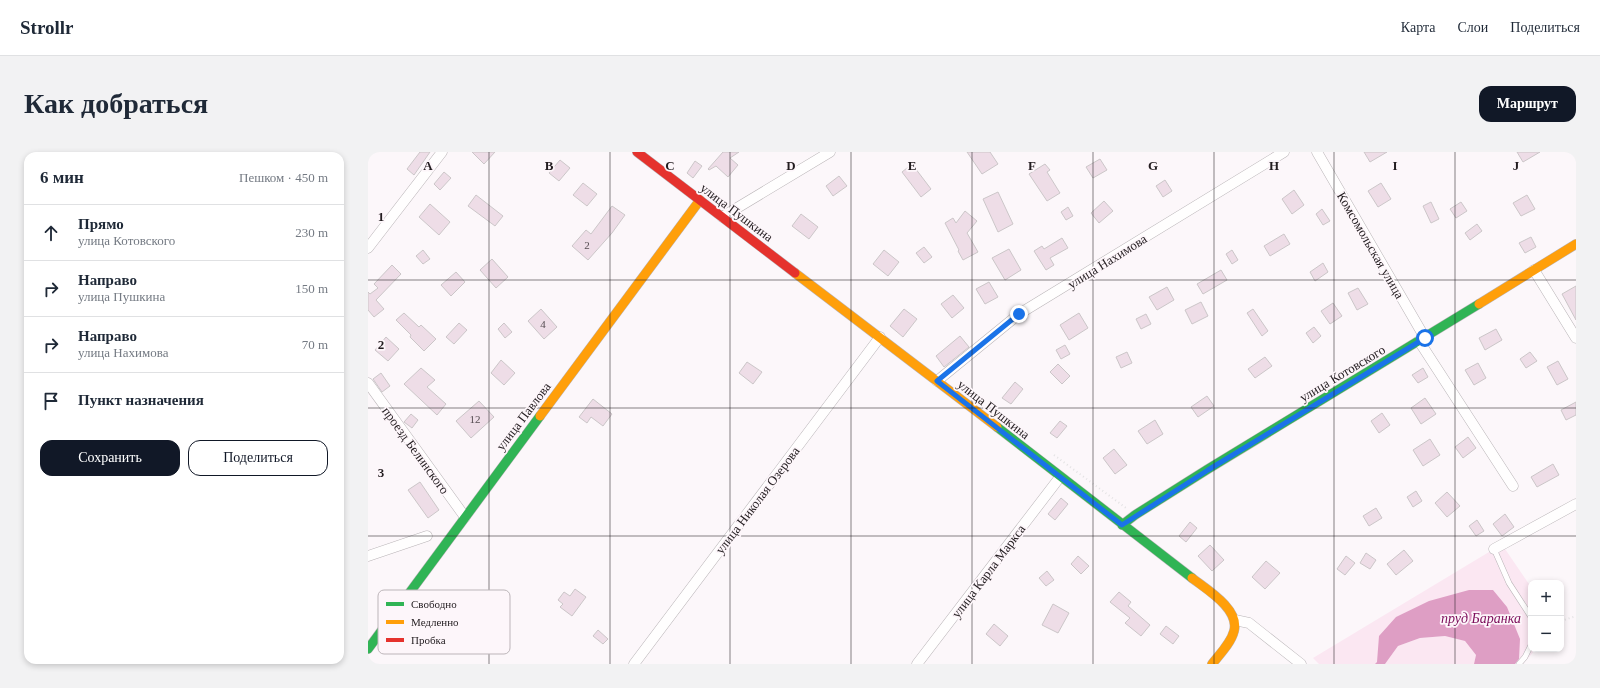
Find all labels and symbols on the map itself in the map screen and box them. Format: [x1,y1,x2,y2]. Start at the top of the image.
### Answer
text: A [423,158,433,173]
text: B [545,158,554,173]
text: C [665,158,675,173]
text: D [786,158,796,173]
text: E [908,158,916,173]
text: F [1028,158,1036,173]
text: G [1148,158,1158,173]
text: H [1269,158,1279,173]
text: I [1392,158,1398,173]
text: J [1513,158,1520,173]
street label: улица Пушкина [697,180,776,245]
street label: Комсомольская улица [1334,189,1407,301]
text: 1 [378,209,384,224]
street label: улица Нахимова [1065,231,1150,292]
house number: 2 [584,239,590,251]
route end [1010,305,1028,323]
house number: 4 [540,318,546,330]
route start [1416,329,1434,347]
text: 2 [378,337,384,352]
street label: улица Котовского [1297,342,1388,405]
street label: улица Пушкина [955,377,1033,442]
street label: улица Павлова [493,379,554,453]
street label: проезд Белинского [379,404,452,497]
house number: 12 [470,413,481,425]
street label: улица Николая Озерова [712,444,803,557]
text: 3 [378,465,385,480]
street label: улица Карла Маркса [948,521,1029,621]
legend [378,590,510,654]
text: Свободно [411,598,457,610]
water label: пруд Баранка [1441,611,1521,626]
text: Медленно [411,616,459,628]
text: Пробка [411,634,446,646]

